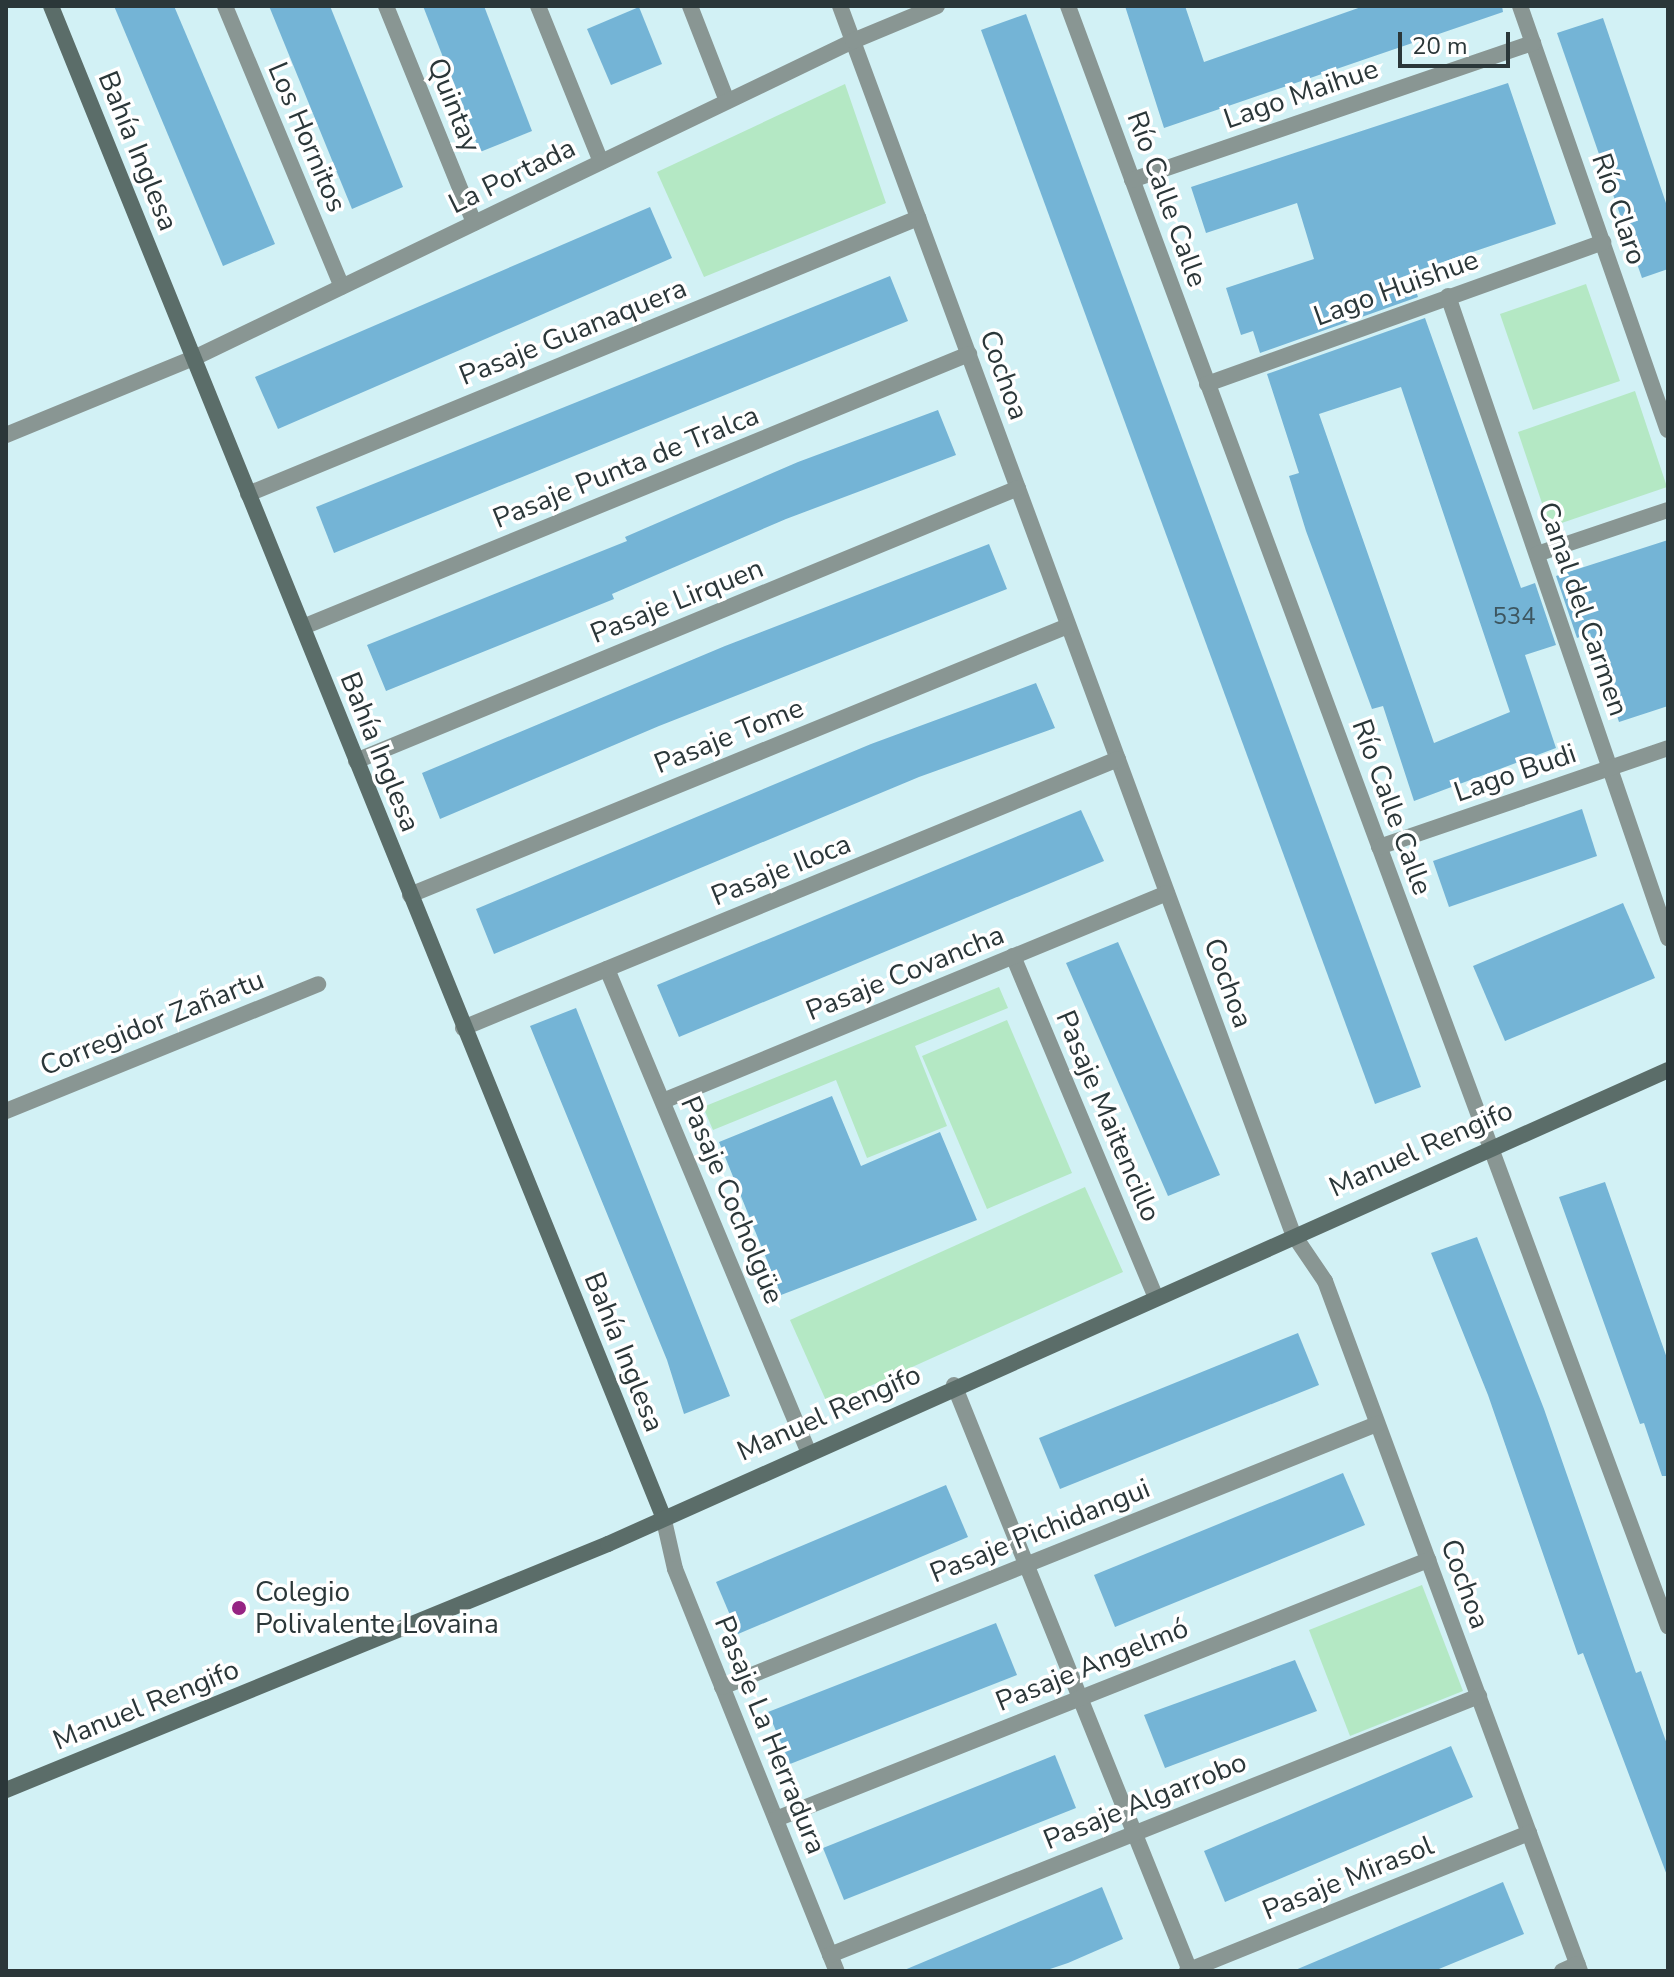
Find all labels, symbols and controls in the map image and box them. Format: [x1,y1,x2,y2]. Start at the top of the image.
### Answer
scale bar [1402,16,1514,66]
text: 20 m [1412,30,1468,62]
street label: Lago Maihue [1219,52,1383,136]
street label: Quintay [420,53,488,157]
street label: Los Hornitos [260,57,354,217]
street label: Bahía Inglesa [91,66,185,236]
street label: Río Calle Calle [1120,107,1214,291]
street label: La Portada [443,131,581,221]
street label: Río Claro [1584,149,1654,269]
street label: Lago Huishue [1309,243,1483,333]
street label: Pasaje Guanaquera [454,271,692,393]
street label: Cochoa [972,326,1036,424]
street label: Pasaje Punta de Tralca [488,398,764,536]
street label: Canal del Carmen [1531,498,1635,720]
street label: Pasaje Lirquen [586,551,768,651]
house number: 534 [1492,603,1536,631]
street label: Bahía Inglesa [333,667,427,837]
street label: Pasaje Tome [649,691,809,781]
street label: Río Calle Calle [1345,715,1439,899]
street label: Lago Budi [1450,736,1580,810]
street label: Pasaje Iloca [706,827,856,913]
street label: Pasaje Covancha [801,918,1009,1028]
street label: Cochoa [1196,934,1260,1032]
street label: Corregidor Zañartu [35,963,269,1083]
street label: Pasaje Maitencillo [1048,1005,1168,1227]
street label: Pasaje Cocholgüe [673,1091,791,1309]
street label: Manuel Rengifo [1324,1094,1518,1204]
street label: Bahía Inglesa [577,1267,671,1437]
street label: Manuel Rengifo [732,1358,926,1468]
street label: Pasaje Pichidangui [925,1472,1155,1590]
street label: Cochoa [1433,1535,1497,1633]
place label: Colegio Polivalente Lovaina [255,1575,499,1641]
marker: Colegio Polivalente Lovaina [230,1599,248,1617]
street label: Pasaje La Herradura [707,1611,833,1859]
street label: Pasaje Angelmó [991,1611,1193,1719]
street label: Manuel Rengifo [48,1652,244,1758]
street label: Pasaje Algarrobo [1039,1745,1251,1857]
street label: Pasaje Mirasol [1258,1828,1438,1928]

